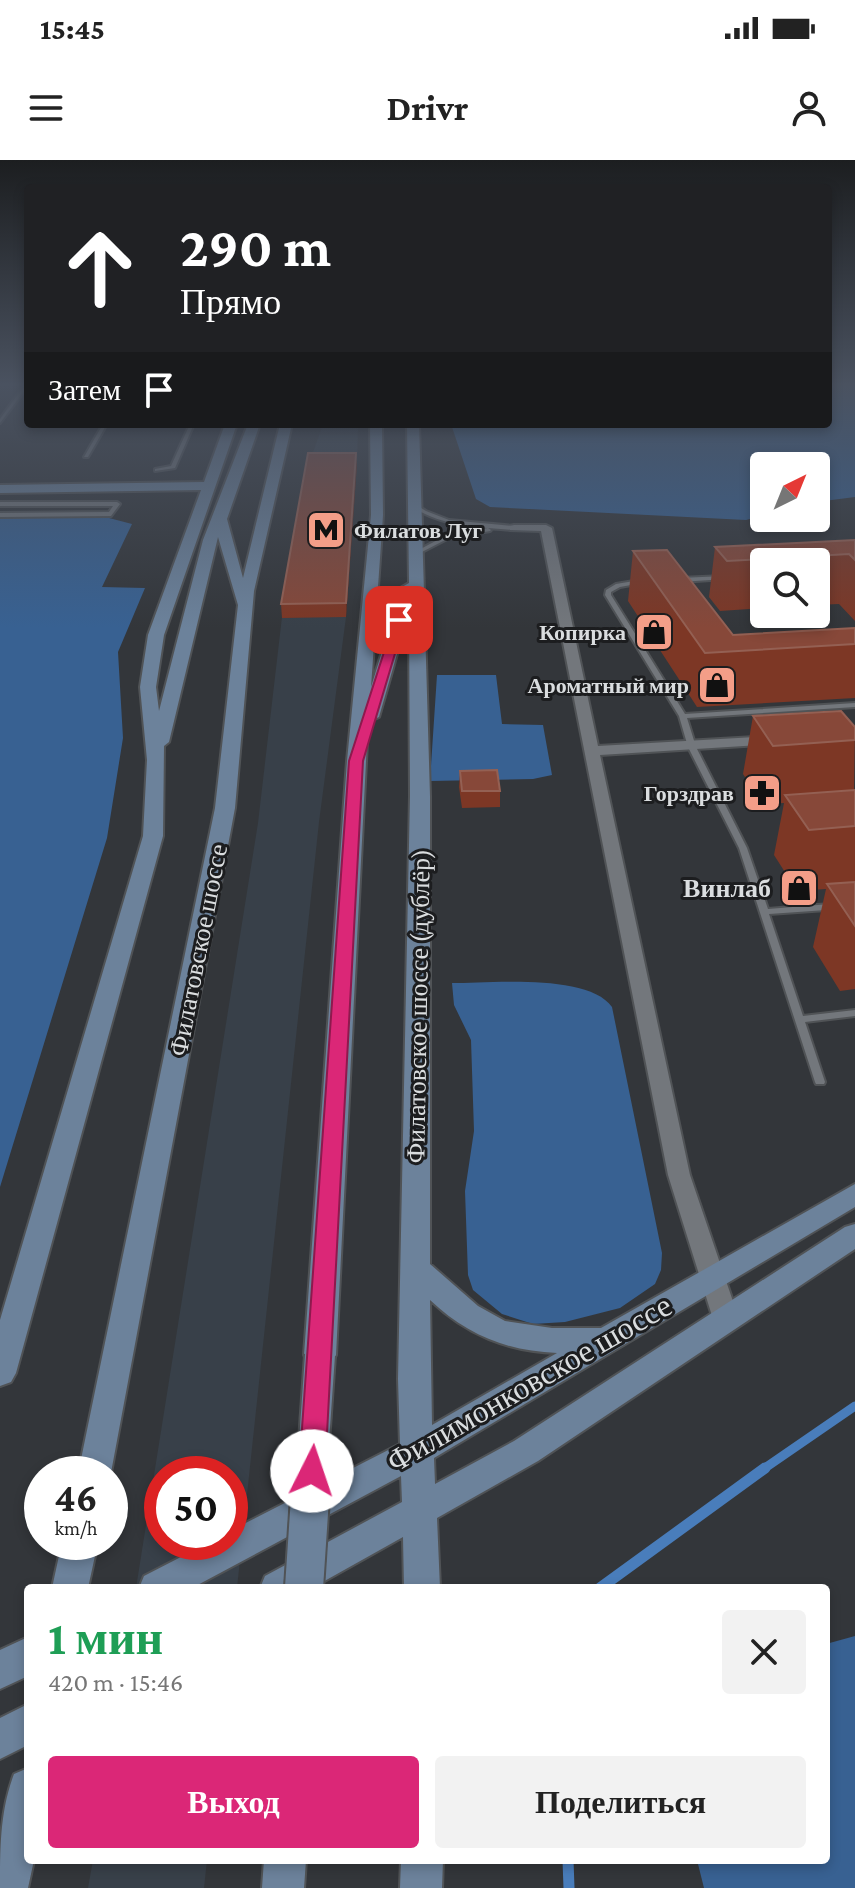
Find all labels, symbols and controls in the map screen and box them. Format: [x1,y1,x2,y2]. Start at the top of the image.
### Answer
text: 15:45 [40,12,105,45]
icon: menu [24,86,68,130]
icon: person [787,86,831,130]
text: Drivr [387,88,468,128]
icon: ahead [48,216,152,320]
text: 290 m [180,216,331,278]
text: Прямо [180,282,281,322]
icon: arrive [137,368,181,412]
text: Затем [48,373,121,406]
north arrow [750,452,830,532]
map controls [750,452,830,628]
metro station icon: Филатов Луг [305,509,347,551]
place label: Филатов Луг [354,518,482,543]
button: search [750,548,830,628]
pin [365,586,433,654]
icon: arrive [377,598,421,642]
shop icon: Копирка [633,611,675,653]
place label: Копирка [539,620,626,645]
shop icon: Ароматный мир [696,664,738,706]
place label: Ароматный мир [528,673,689,698]
pharmacy icon: Горздрав [741,772,783,814]
place label: Горздрав [644,781,734,806]
street label: Филатовское шоссе [164,841,233,1059]
street label: Филатовское шоссе (дублёр) [401,848,436,1164]
shop icon: Винлаб [778,867,820,909]
place label: Винлаб [683,874,771,903]
street label: Филимонковское шоссе [380,1287,678,1479]
position arrow [270,1429,354,1513]
speed limit sign: 50 [144,1456,248,1560]
text: 46 [54,1475,98,1520]
text: km/h [54,1517,98,1539]
button: close [722,1610,806,1694]
text: 1 мин [48,1611,163,1664]
text: 420 m · 15:46 [48,1668,183,1697]
button: Выход [48,1756,419,1848]
button: Поделиться [435,1756,806,1848]

